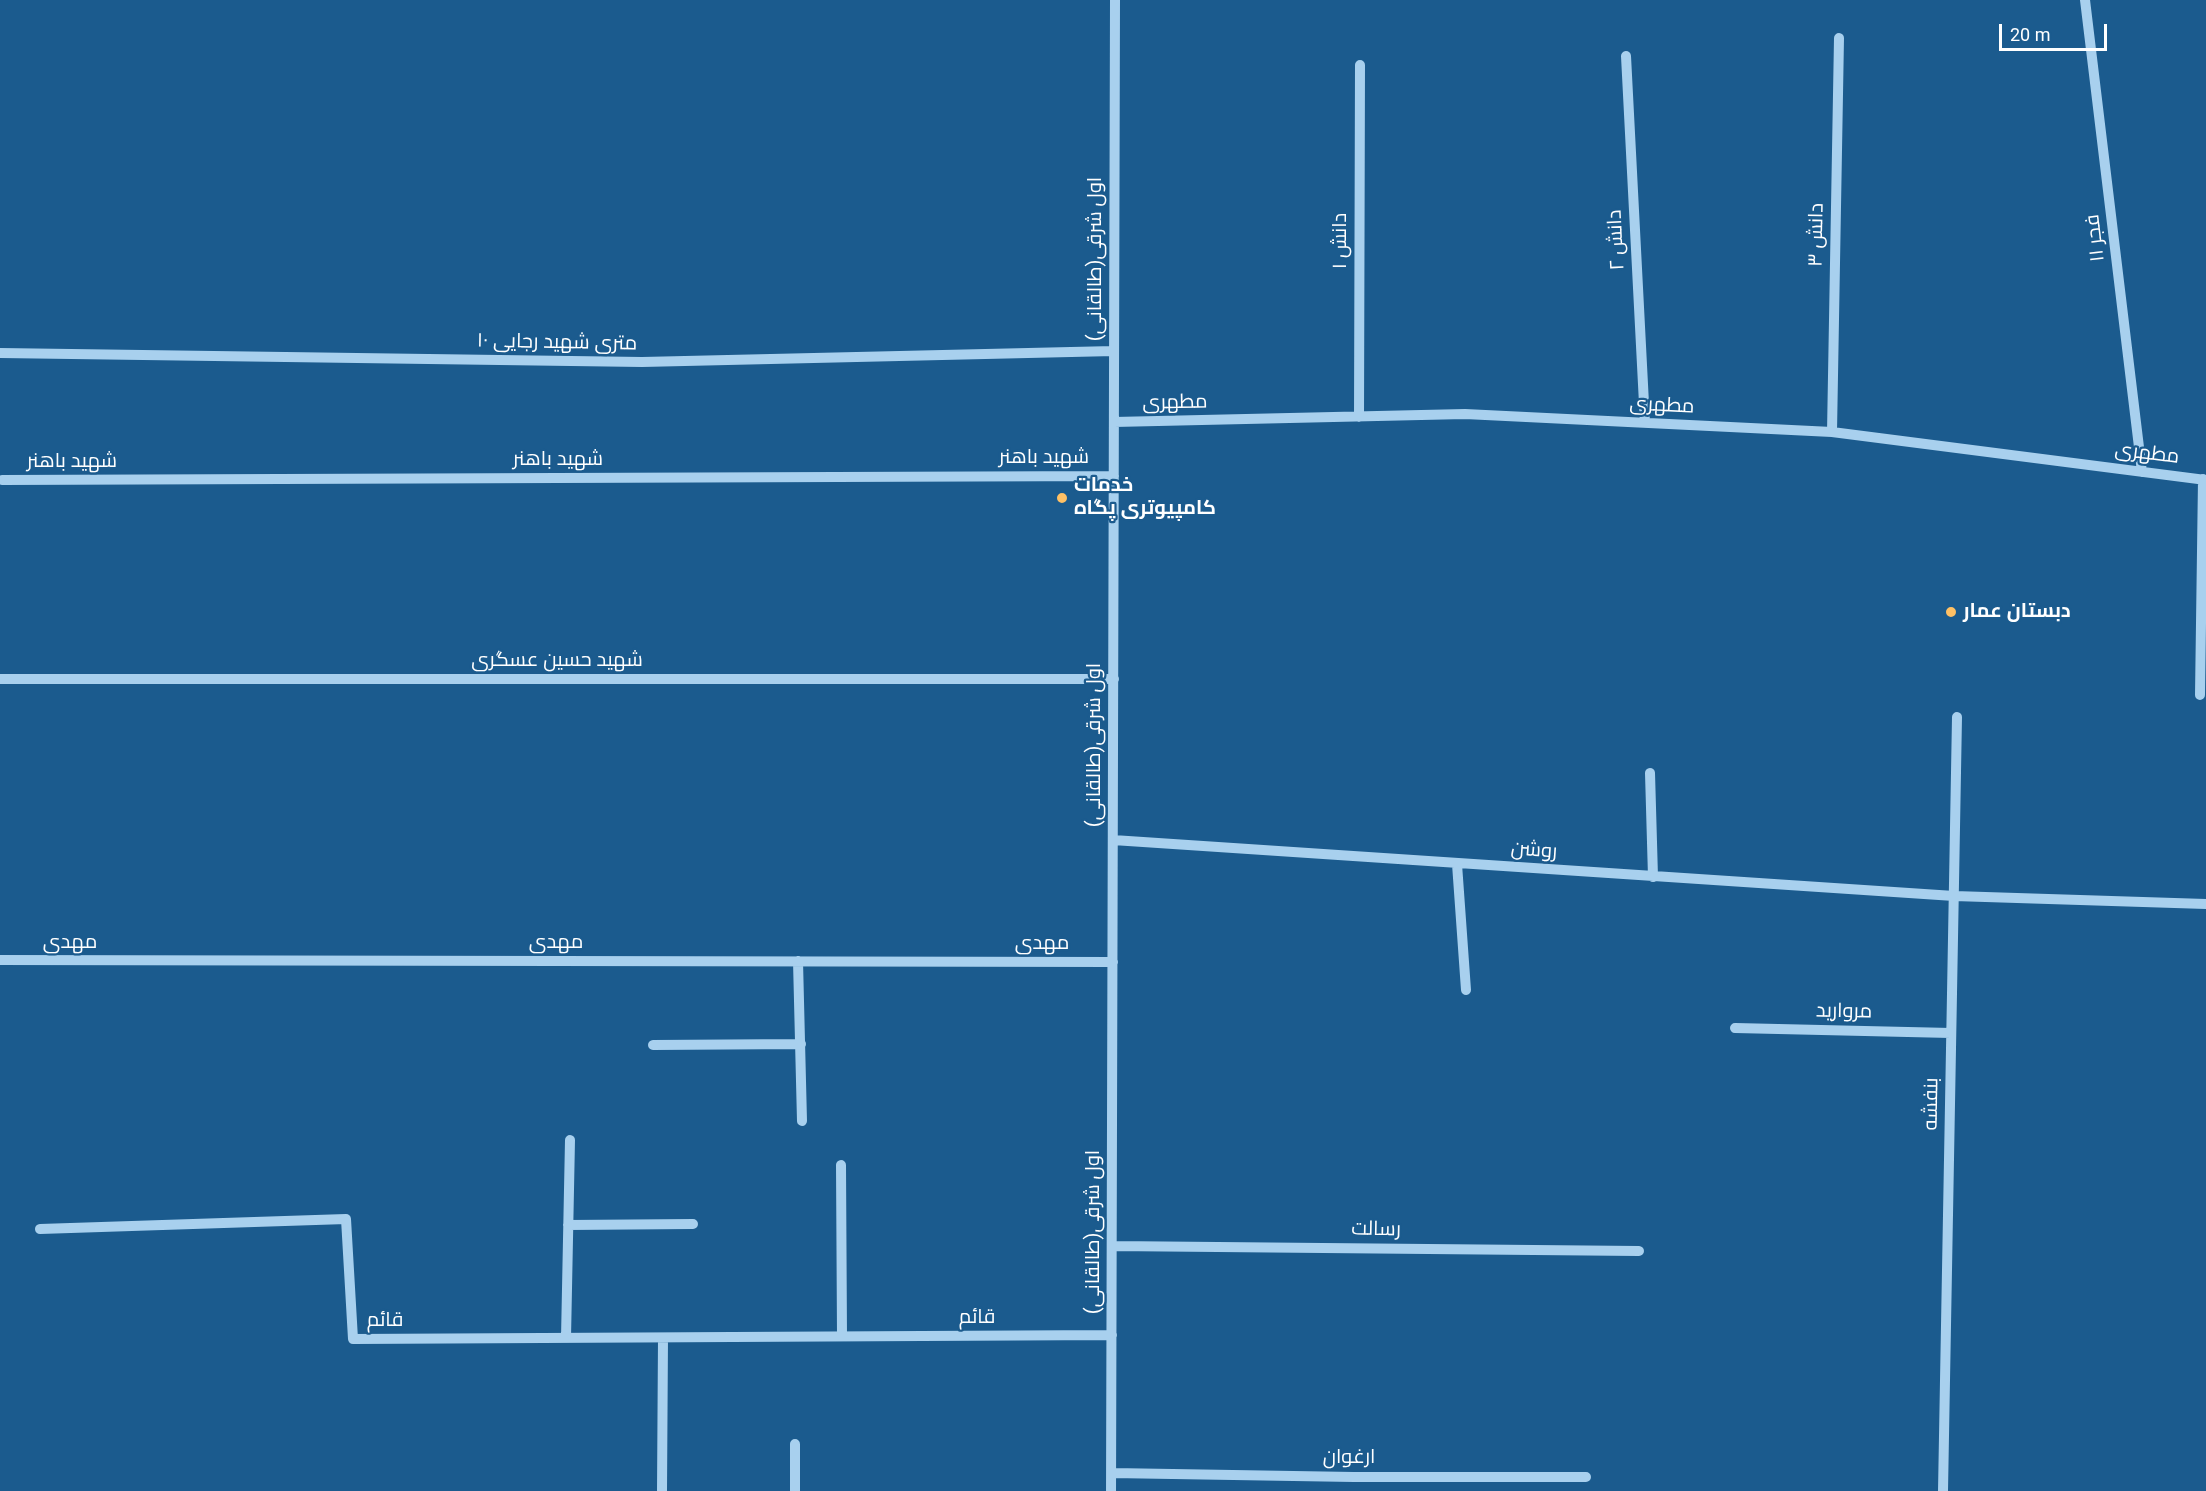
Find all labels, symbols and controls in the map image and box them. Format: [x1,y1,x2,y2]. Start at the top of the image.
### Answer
scale bar [2002,12,2110,50]
text: 20 m [2010,24,2050,45]
street label: اول شرقی(طالقانی) [1084,177,1108,341]
street label: دانش ۳ [1804,203,1830,267]
street label: دانش ۲ [1603,209,1631,271]
street label: دانش ۱ [1329,213,1353,269]
street label: فجر ۱۱ [2081,213,2111,263]
street label: ۱۰ متری شهید رجایی [477,330,637,356]
street label: مطهری [1142,390,1208,416]
street label: مطهری [1629,392,1695,420]
street label: مطهری [2113,438,2181,470]
street label: شهید باهنر [999,446,1089,470]
street label: شهید باهنر [513,448,603,472]
street label: شهید باهنر [27,450,117,474]
place label: خدمات کامپیوتری پگاه [1074,474,1216,521]
marker: خدمات کامپیوتری پگاه [1055,491,1069,505]
place label: دبستان عمار [1963,600,2071,624]
marker: دبستان عمار [1944,605,1958,619]
street label: شهید حسین عسگری [471,649,643,673]
street label: اول شرقی(طالقانی) [1083,663,1107,827]
street label: روشن [1510,837,1558,865]
street label: مهدی [43,931,97,955]
street label: مهدی [529,931,583,955]
street label: مهدی [1015,932,1069,956]
street label: مروارید [1816,1000,1872,1024]
street label: بنفشه [1920,1077,1944,1131]
street label: اول شرقی(طالقانی) [1082,1150,1106,1314]
street label: رسالت [1351,1218,1401,1242]
street label: قائم [959,1306,995,1330]
street label: قائم [367,1309,403,1333]
street label: ارغوان [1323,1446,1375,1470]

